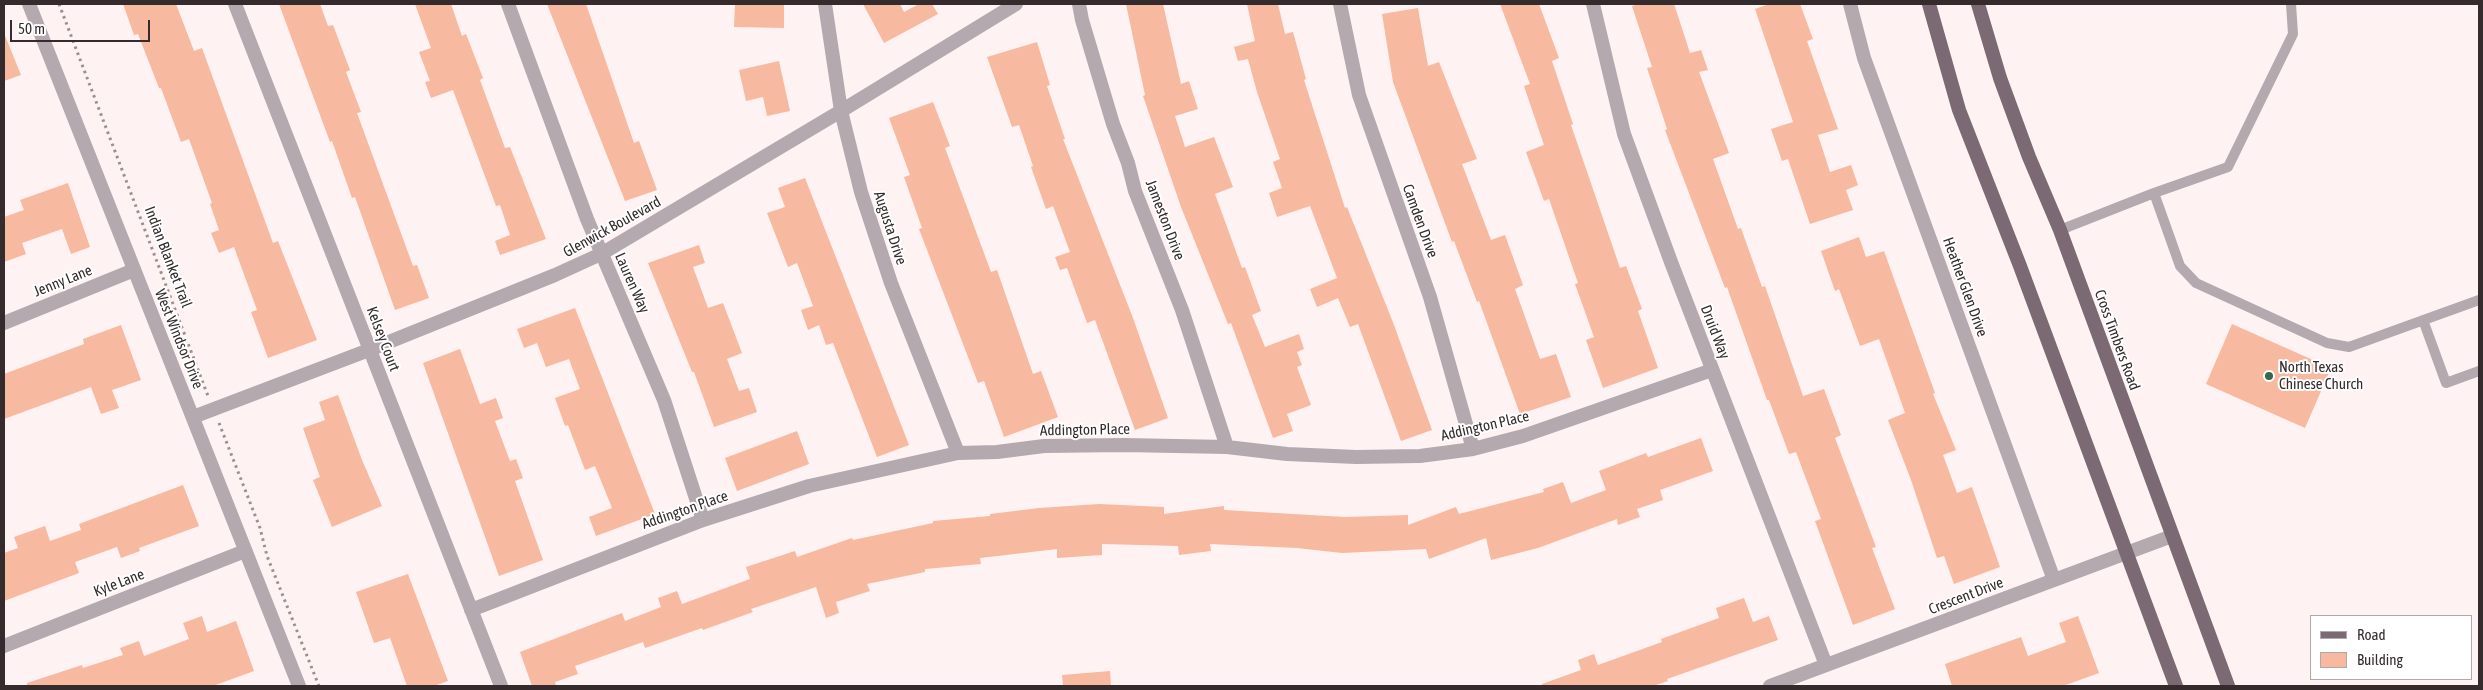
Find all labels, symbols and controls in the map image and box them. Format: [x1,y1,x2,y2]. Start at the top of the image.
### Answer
scale bar [12,10,152,42]
text: 50 m [18,20,45,37]
street label: Jameston Drive [1141,177,1189,263]
street label: Camden Drive [1398,182,1442,260]
street label: Augusta Drive [870,189,910,267]
street label: Glenwick Boulevard [560,193,664,261]
street label: Indian Blanket Trail [140,204,196,310]
street label: Heather Glen Drive [1939,235,1991,339]
street label: Lauren Way [611,250,653,316]
street label: Jenny Lane [31,261,95,301]
street label: West Windsor Drive [151,287,207,391]
street label: Cross Timbers Road [2090,287,2144,393]
street label: Druid Way [1697,303,1733,361]
street label: Kelsey Court [362,304,404,374]
place label: North Texas Chinese Church [2279,358,2363,393]
marker: North Texas Chinese Church [2263,370,2275,382]
street label: Addington Place [1439,407,1531,445]
street label: Addington Place [1040,420,1130,440]
street label: Addington Place [640,487,730,533]
street label: Kyle Lane [91,565,147,601]
street label: Crescent Drive [1926,574,2006,618]
legend [2310,615,2473,680]
text: Road [2357,626,2386,643]
text: Building [2357,651,2403,668]

